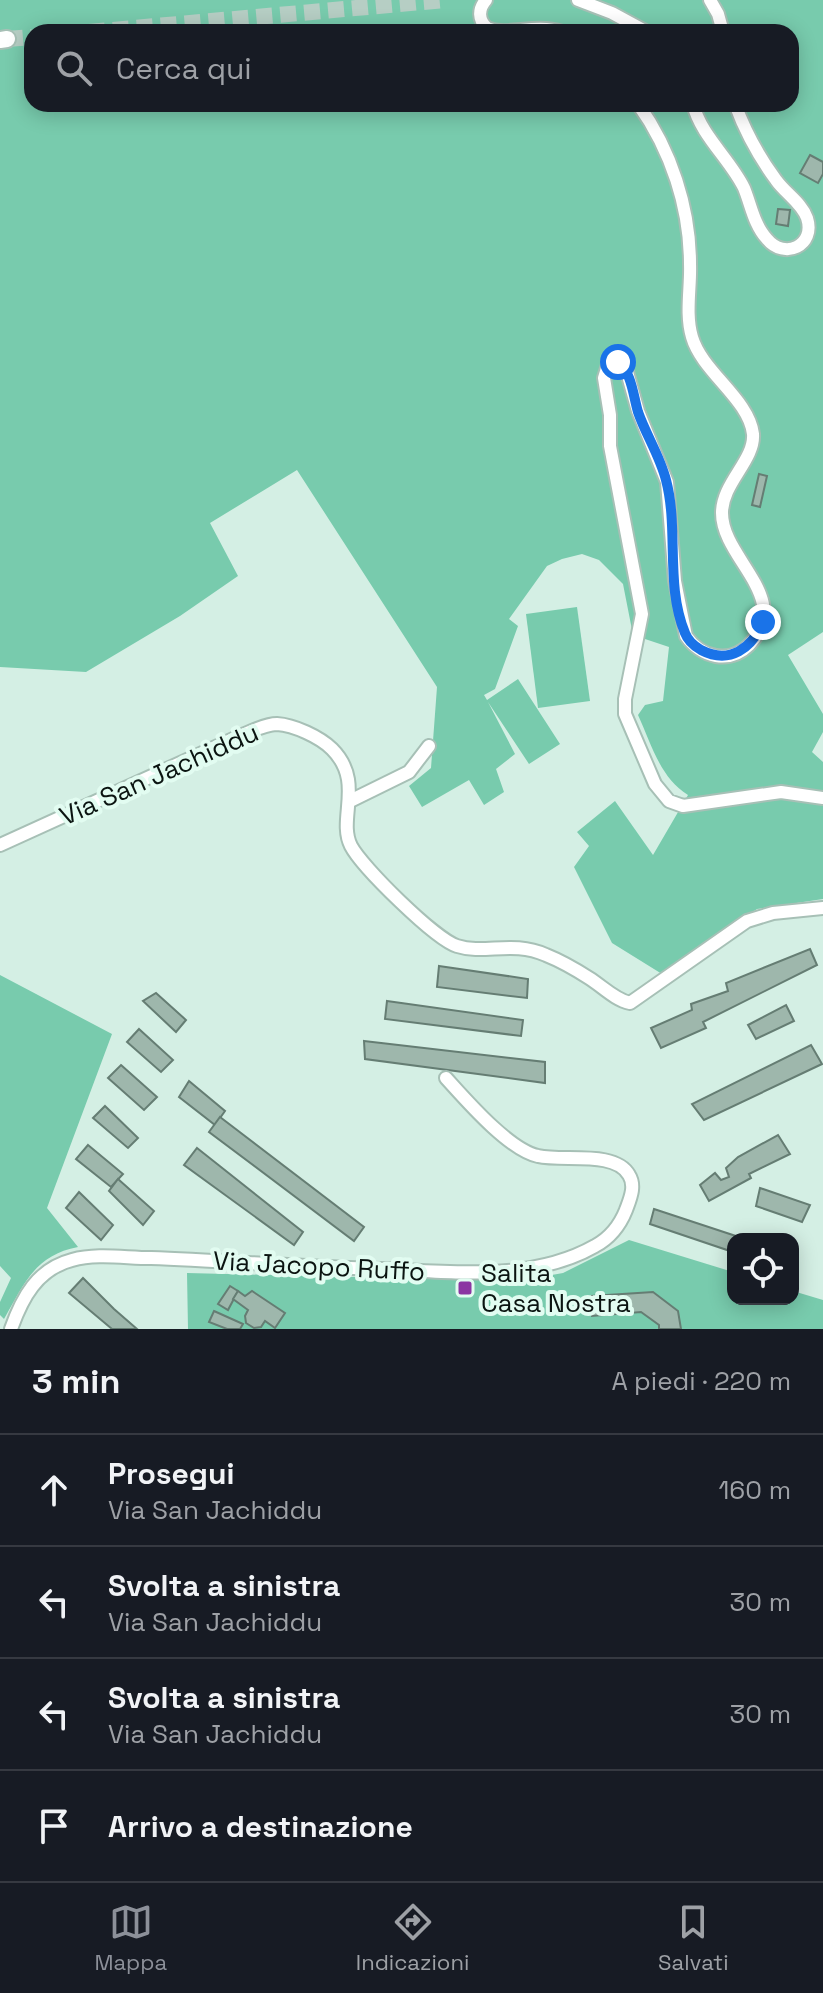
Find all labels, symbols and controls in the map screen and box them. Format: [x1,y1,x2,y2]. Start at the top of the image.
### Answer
search box [24,24,799,112]
icon: search [52,46,96,90]
text: Cerca qui [116,49,252,88]
route start [600,344,636,380]
route end [745,604,781,640]
street label: Via San Jachiddu [54,715,264,833]
map controls [727,1233,799,1305]
button: locate [727,1233,799,1305]
street label: Via Jacopo Ruffo [212,1243,426,1289]
place label: Salita Casa Nostra [481,1256,631,1320]
marker: Salita Casa Nostra [456,1279,474,1297]
text: 3 min [32,1360,120,1403]
text: A piedi · 220 m [611,1364,791,1398]
text: Prosegui [108,1454,234,1493]
icon: ahead [32,1468,76,1512]
text: 160 m [719,1473,791,1507]
text: Via San Jachiddu [108,1493,322,1527]
text: Svolta a sinistra [108,1566,340,1605]
icon: left [32,1580,76,1624]
text: 30 m [730,1585,791,1619]
text: Via San Jachiddu [108,1605,322,1639]
text: Svolta a sinistra [108,1678,340,1717]
icon: left [32,1692,76,1736]
text: 30 m [730,1697,791,1731]
text: Via San Jachiddu [108,1717,322,1751]
icon: arrive [32,1804,76,1848]
text: Arrivo a destinazione [108,1807,413,1846]
tab: Mappa [94,1900,167,1976]
tab: Indicazioni [356,1900,469,1976]
tab: Salvati [658,1900,729,1976]

